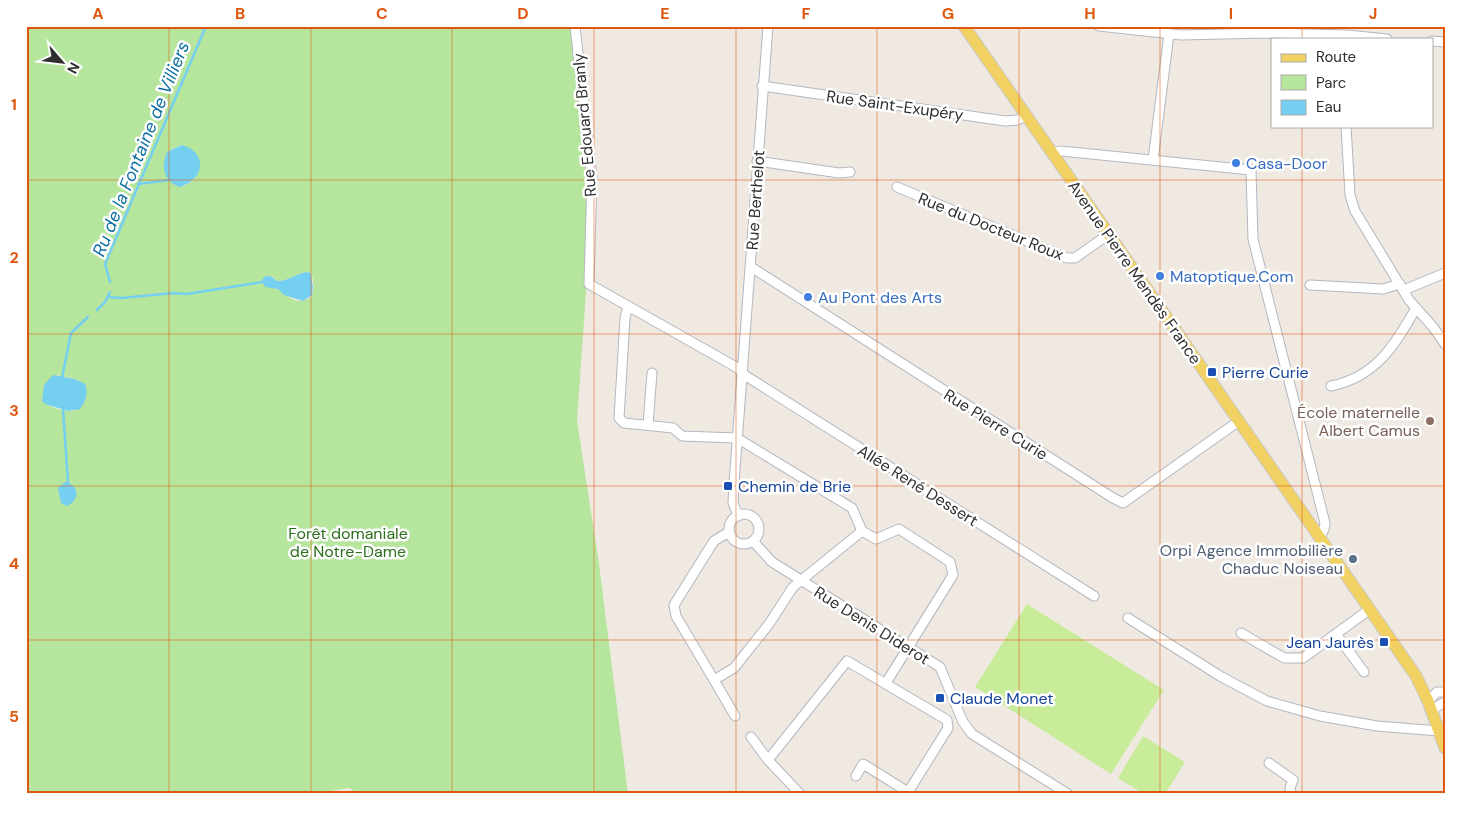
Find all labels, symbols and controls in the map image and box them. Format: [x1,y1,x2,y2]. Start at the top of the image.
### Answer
text: A [92,3,104,24]
text: B [235,3,245,24]
text: C [376,3,388,24]
text: D [517,3,529,24]
text: E [660,3,670,24]
text: F [802,3,811,24]
text: G [942,3,954,24]
text: H [1084,3,1096,24]
text: I [1229,3,1233,24]
text: J [1369,3,1377,24]
north arrow [38,38,88,88]
water label: Ru de la Fontaine de Villiers [87,38,195,260]
legend [1271,38,1434,128]
text: Route [1316,47,1356,67]
street label: Rue Edouard Branly [568,52,601,198]
text: N [63,59,84,77]
text: Parc [1316,73,1346,93]
street label: Rue Saint-Exupéry [825,85,965,126]
text: 1 [11,94,17,115]
text: Eau [1316,97,1341,117]
street label: Rue Berthelot [742,149,769,251]
place label: Casa-Door [1246,153,1328,174]
marker: Casa-Door [1230,157,1242,169]
street label: Avenue Pierre Mendès France [1063,176,1206,368]
street label: Rue du Docteur Roux [915,188,1067,265]
text: 2 [9,247,19,268]
place label: Matoptique.Com [1170,266,1293,287]
marker: Matoptique.Com [1154,270,1166,282]
place label: Au Pont des Arts [818,287,942,308]
marker: Au Pont des Arts [802,291,814,303]
place label: Pierre Curie [1222,362,1309,383]
marker: Pierre Curie [1206,366,1218,378]
street label: Rue Pierre Curie [940,384,1052,465]
text: 3 [9,400,19,421]
place label: École maternelle Albert Camus [1297,402,1420,441]
marker: École maternelle Albert Camus [1424,415,1436,427]
street label: Allée René Dessert [854,440,982,531]
place label: Chemin de Brie [738,476,851,497]
marker: Chemin de Brie [722,480,734,492]
park label: Forêt domaniale de Notre-Dame [288,523,408,562]
place label: Orpi Agence Immobilière Chaduc Noiseau [1160,540,1343,579]
text: 4 [9,553,19,574]
marker: Orpi Agence Immobilière Chaduc Noiseau [1347,553,1359,565]
street label: Rue Denis Diderot [810,581,933,669]
place label: Jean Jaurès [1286,632,1374,653]
marker: Jean Jaurès [1378,636,1390,648]
place label: Claude Monet [950,688,1054,709]
marker: Claude Monet [934,692,946,704]
text: 5 [9,706,19,727]

